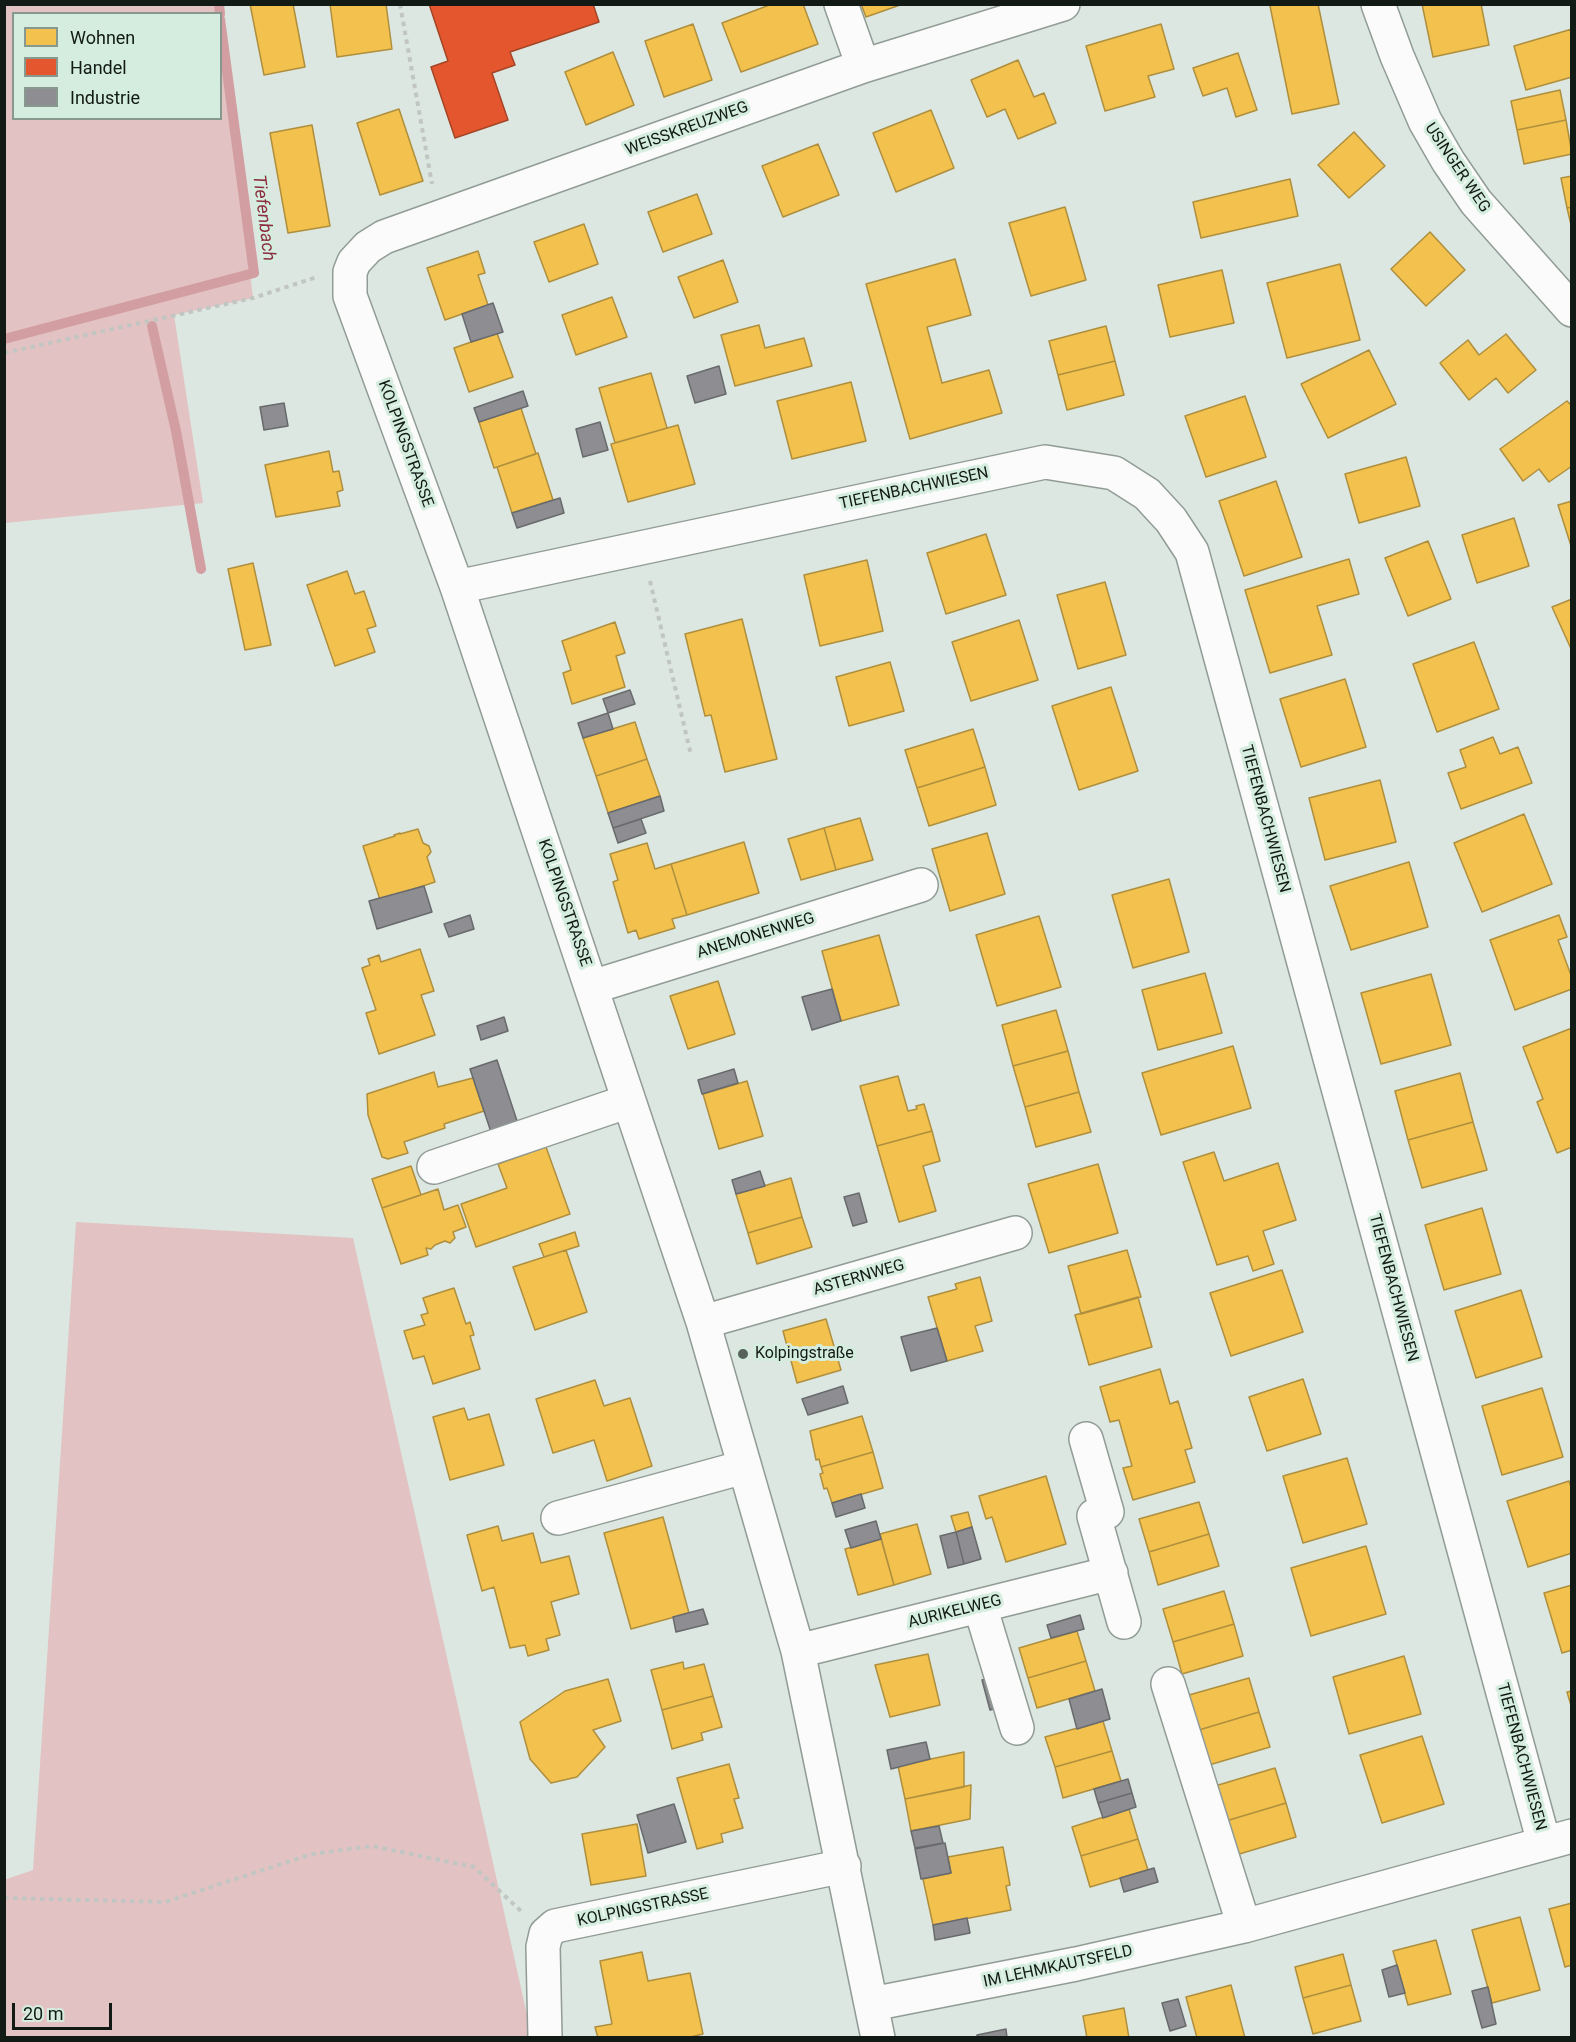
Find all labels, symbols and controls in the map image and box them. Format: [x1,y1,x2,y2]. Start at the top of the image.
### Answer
legend [12,12,222,120]
text: Wohnen [70,27,135,48]
text: Handel [70,57,127,78]
text: Industrie [70,87,140,108]
street label: WEISSKREUZWEG [623,98,751,160]
street label: USINGER WEG [1420,120,1494,216]
water label: Tiefenbach [247,174,279,262]
street label: KOLPINGSTRASSE [373,378,437,510]
street label: TIEFENBACHWIESEN [838,464,990,514]
street label: TIEFENBACHWIESEN [1236,743,1294,895]
street label: KOLPINGSTRASSE [533,837,595,969]
street label: ANEMONENWEG [695,909,817,963]
street label: TIEFENBACHWIESEN [1364,1212,1422,1364]
street label: ASTERNWEG [811,1256,907,1300]
place label: Kolpingstraße [755,1344,854,1364]
marker: Kolpingstraße [736,1347,750,1361]
street label: AURIKELWEG [906,1591,1004,1633]
street label: TIEFENBACHWIESEN [1492,1681,1550,1833]
street label: KOLPINGSTRASSE [576,1885,710,1931]
street label: IM LEHMKAUTSFELD [982,1942,1134,1992]
scale bar [15,1991,116,2029]
text: 20 m [23,2003,63,2024]

